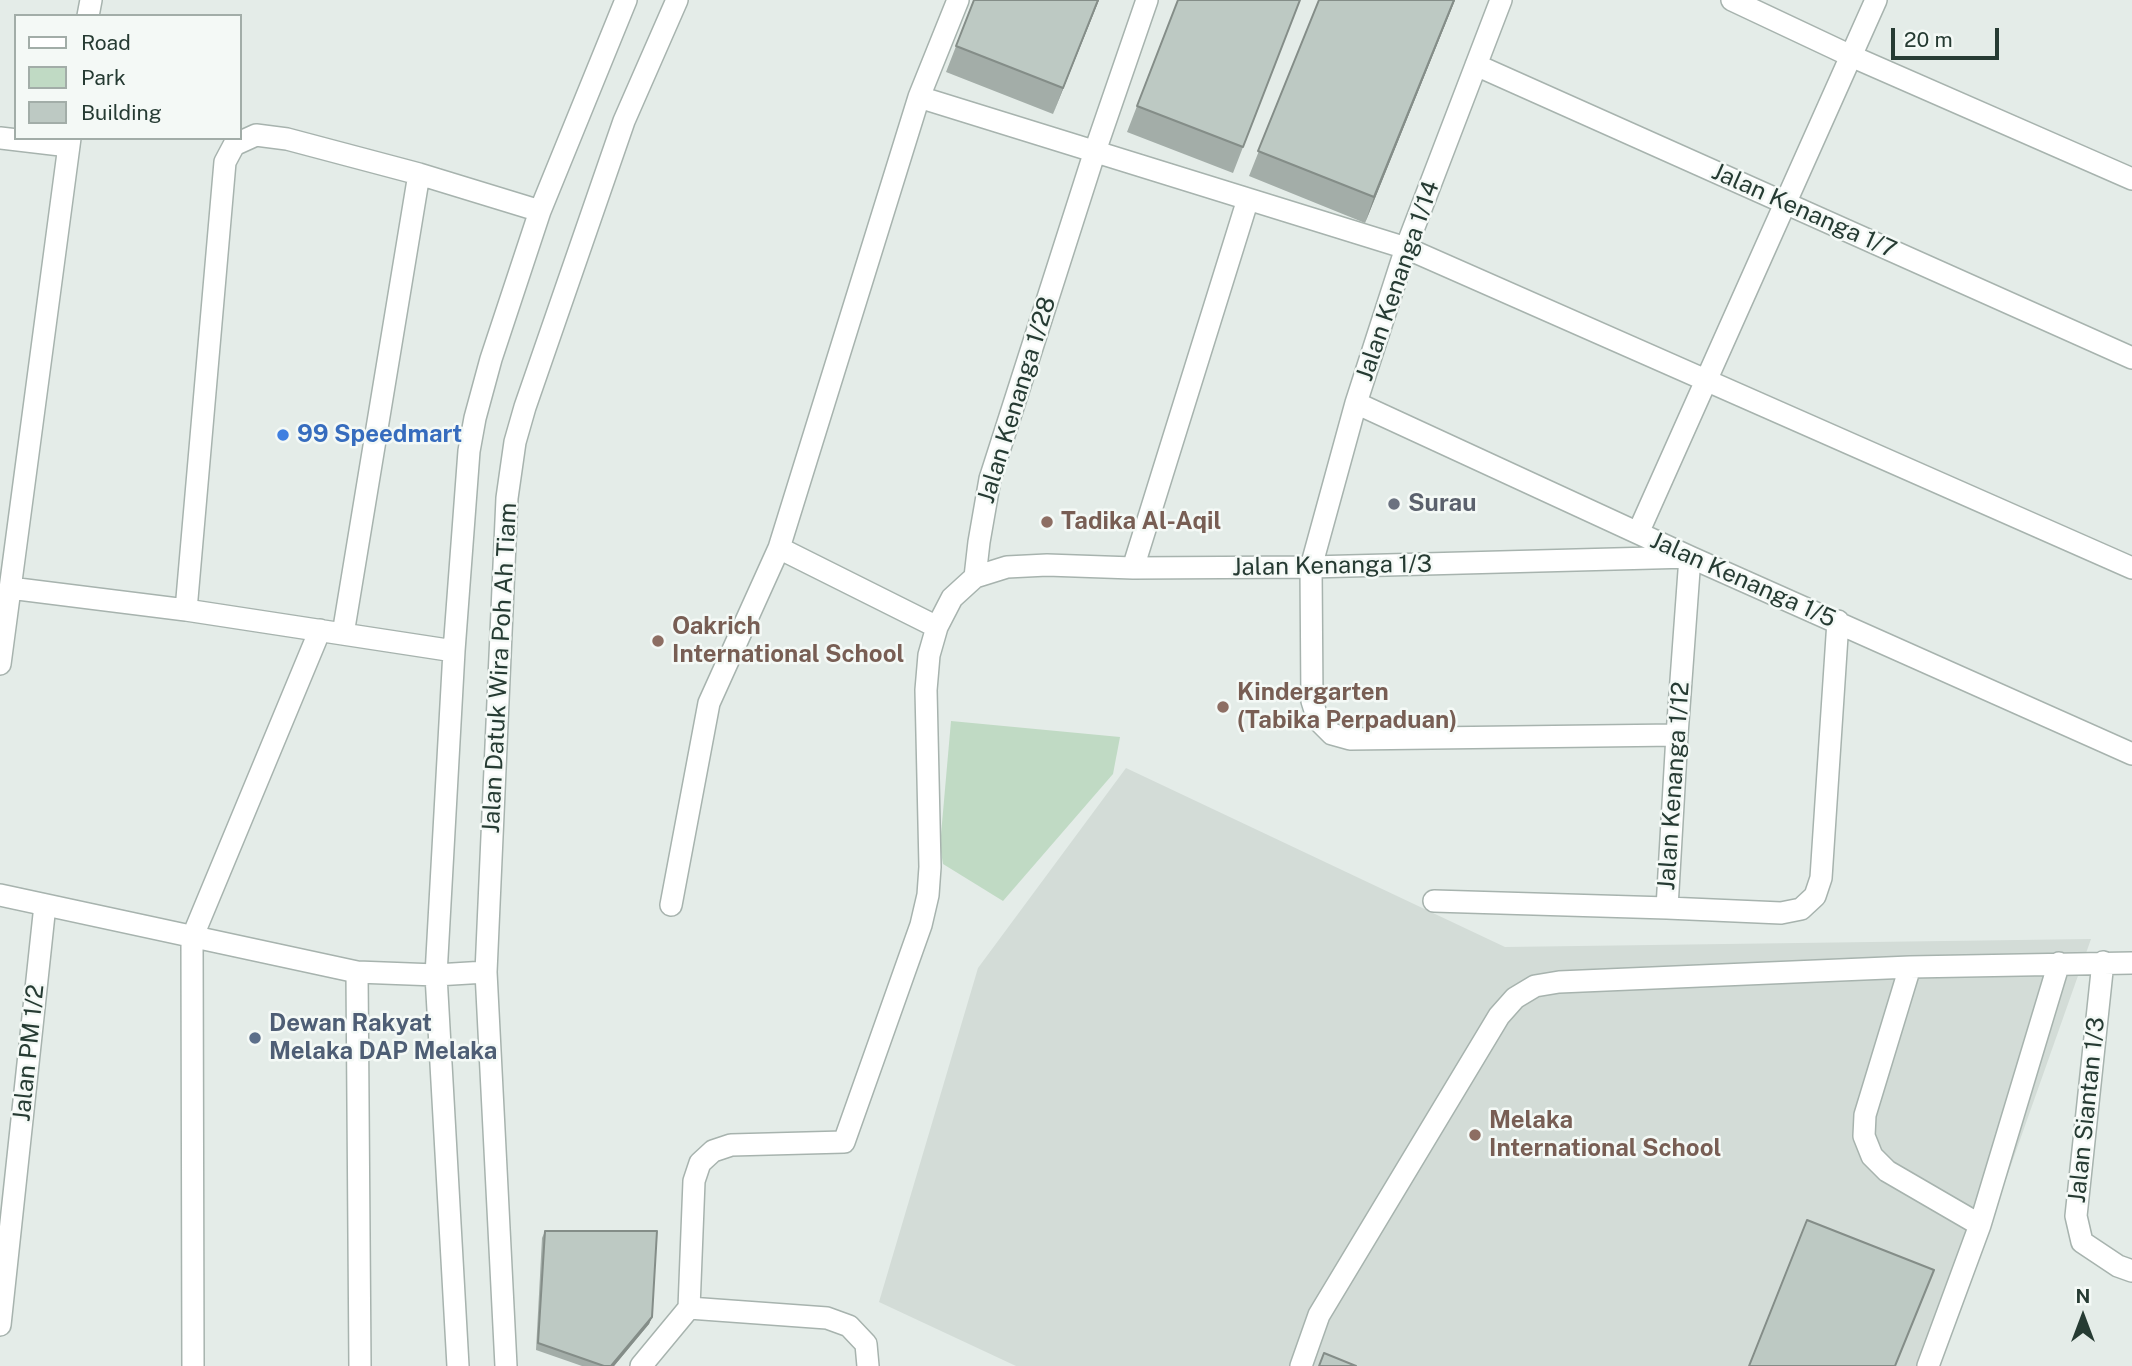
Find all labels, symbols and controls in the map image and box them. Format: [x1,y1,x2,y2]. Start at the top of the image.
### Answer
legend [14,14,242,140]
scale bar [1894,14,2002,58]
text: 20 m [1904,27,1953,52]
text: Road [81,30,131,55]
text: Park [81,65,126,90]
text: Building [81,100,162,125]
street label: Jalan Kenanga 1/7 [1707,157,1901,265]
street label: Jalan Kenanga 1/14 [1350,177,1446,385]
street label: Jalan Kenanga 1/28 [972,293,1062,507]
place label: 99 Speedmart [297,421,462,449]
marker: 99 Speedmart [275,427,291,443]
place label: Surau [1408,490,1476,518]
marker: Surau [1386,496,1402,512]
street label: Jalan Datuk Wira Poh Ah Tiam [477,502,523,834]
place label: Tadika Al-Aqil [1061,508,1221,536]
marker: Tadika Al-Aqil [1039,514,1055,530]
street label: Jalan Kenanga 1/5 [1646,526,1840,634]
street label: Jalan Kenanga 1/3 [1232,550,1432,582]
place label: Oakrich International School [672,613,904,669]
marker: Oakrich International School [650,633,666,649]
place label: Kindergarten (Tabika Perpaduan) [1237,679,1457,735]
street label: Jalan Kenanga 1/12 [1652,681,1696,891]
marker: Kindergarten (Tabika Perpaduan) [1215,699,1231,715]
street label: Jalan PM 1/2 [7,983,51,1123]
place label: Dewan Rakyat Melaka DAP Melaka [269,1010,497,1066]
street label: Jalan Siantan 1/3 [2063,1016,2111,1204]
marker: Dewan Rakyat Melaka DAP Melaka [247,1030,263,1046]
place label: Melaka International School [1489,1107,1721,1163]
marker: Melaka International School [1467,1127,1483,1143]
north arrow [2048,1282,2118,1352]
text: N [2076,1285,2090,1307]

